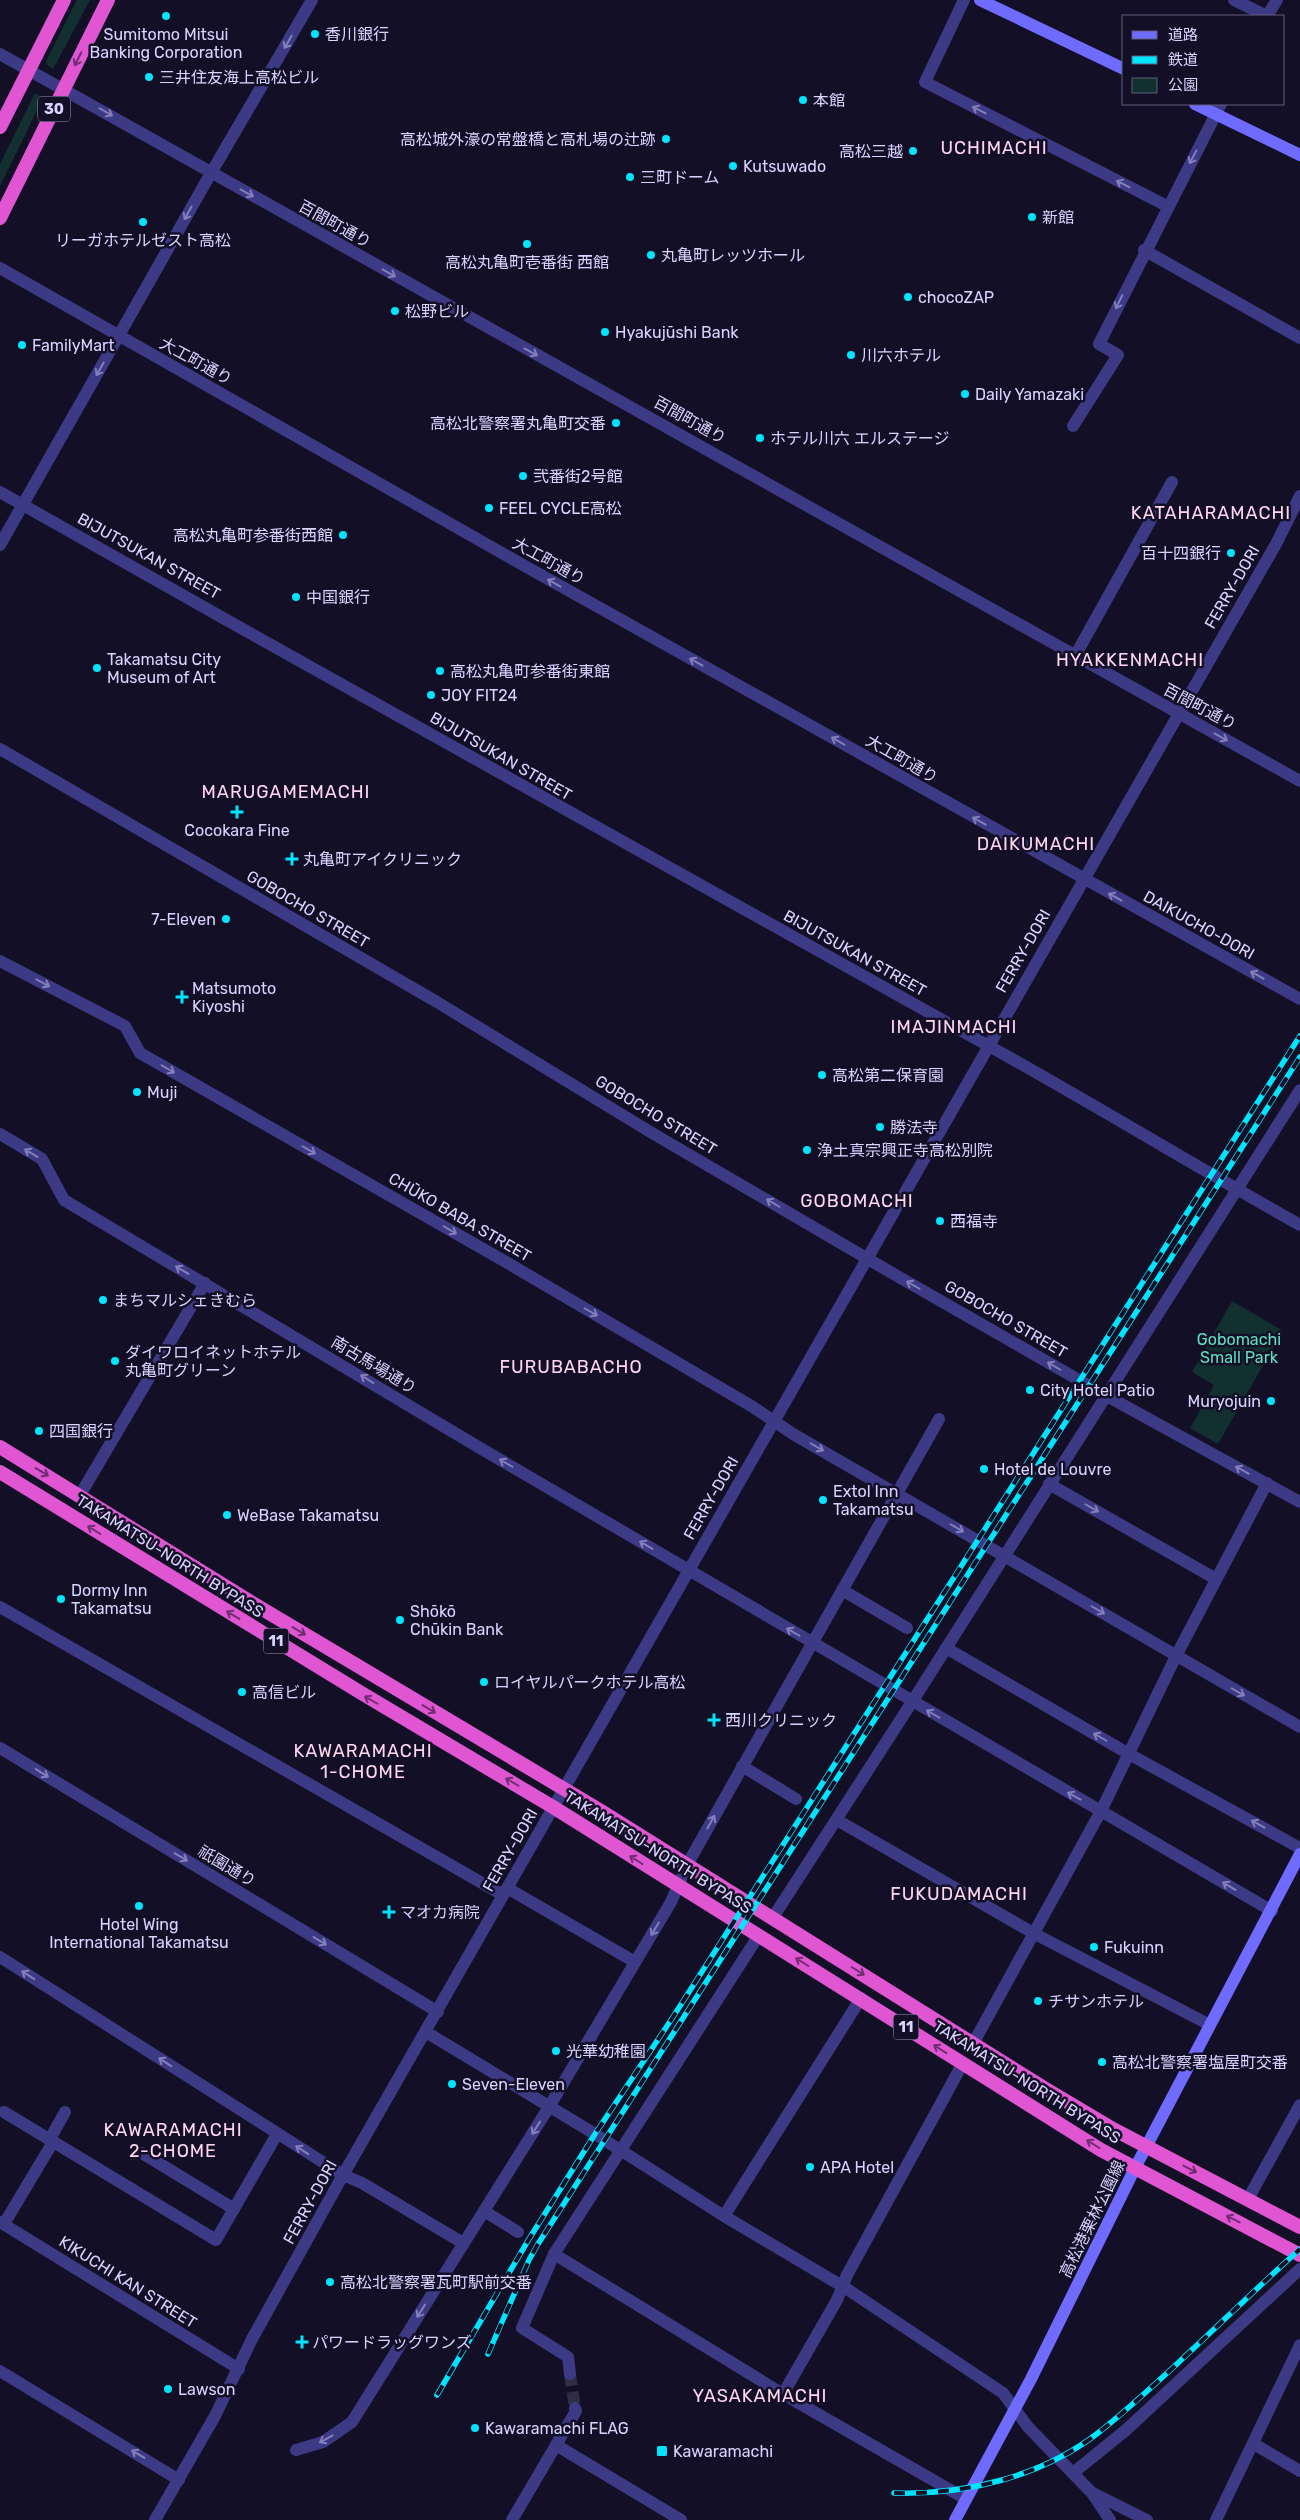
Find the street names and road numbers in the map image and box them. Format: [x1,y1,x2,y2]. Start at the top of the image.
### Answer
road number: 30 [38,96,70,122]
street label: 百間町通り [295,196,375,252]
street label: 大工町通り [156,333,236,389]
street label: 百間町通り [650,392,730,448]
street label: BIJUTSUKAN STREET [74,509,224,603]
street label: 大工町通り [509,533,589,589]
street label: FERRY-DORI [1200,542,1264,632]
street label: 百間町通り [1160,680,1240,734]
street label: BIJUTSUKAN STREET [427,708,575,804]
street label: 大工町通り [863,731,941,787]
street label: GOBOCHO STREET [243,866,373,952]
street label: DAIKUCHO-DORI [1140,887,1258,963]
street label: BIJUTSUKAN STREET [780,906,930,1000]
street label: FERRY-DORI [991,906,1055,996]
street label: GOBOCHO STREET [592,1071,720,1159]
street label: CHŪKO BABA STREET [385,1168,535,1266]
street label: GOBOCHO STREET [941,1276,1071,1362]
street label: 南古馬場通り [328,1332,420,1398]
street label: FERRY-DORI [679,1453,743,1543]
street label: TAKAMATSU-NORTH BYPASS [73,1490,267,1622]
road number: 11 [264,1628,288,1654]
street label: TAKAMATSU-NORTH BYPASS [561,1786,755,1918]
street label: FERRY-DORI [478,1805,542,1895]
street label: 祇園通り [195,1841,259,1891]
road number: 11 [894,2014,918,2040]
street label: TAKAMATSU-NORTH BYPASS [930,2016,1124,2148]
street label: FERRY-DORI [279,2157,341,2247]
street label: 高松港栗林公園線 [1055,2157,1129,2281]
street label: KIKUCHI KAN STREET [56,2232,200,2332]

